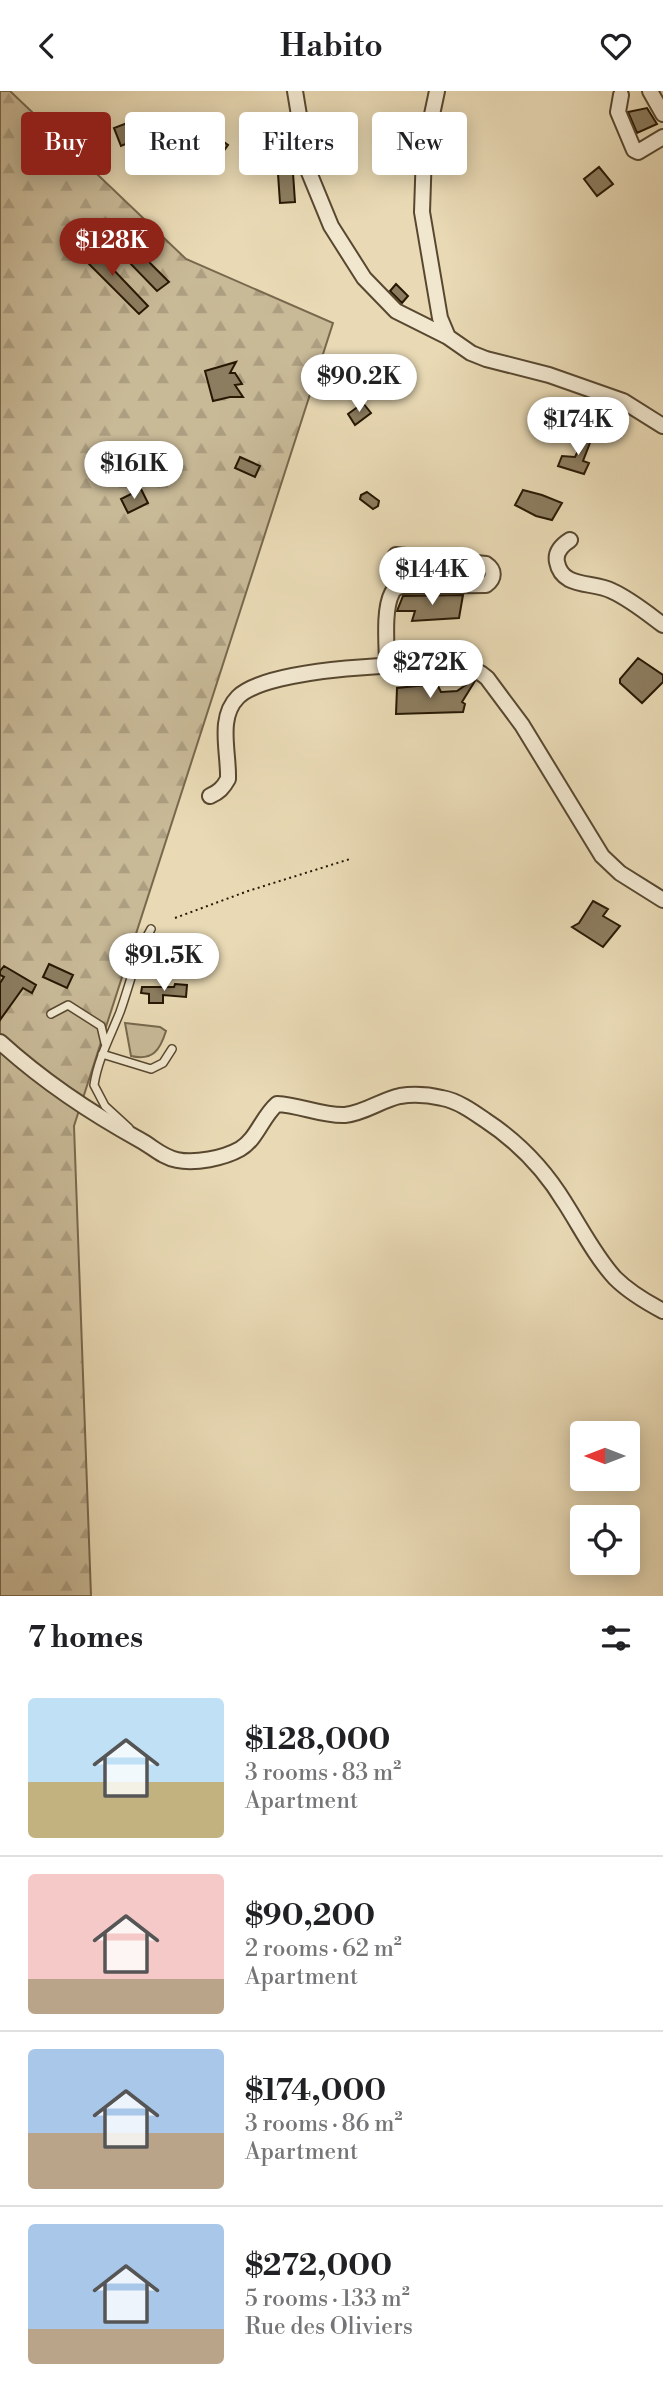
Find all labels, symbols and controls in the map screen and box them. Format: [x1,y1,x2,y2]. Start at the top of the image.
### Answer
text: Habito [280,26,383,66]
icon: back [28,27,66,65]
icon: heart [597,27,635,65]
chip: Buy [21,112,111,175]
chip: Rent [125,112,225,175]
chip: Filters [239,112,358,175]
chip: New [372,112,467,175]
pin: $128K [63,219,161,278]
text: $128K [76,227,148,255]
pin: $90.2K [302,355,416,414]
text: $90.2K [317,363,401,391]
pin: $174K [529,397,627,457]
text: $174K [543,406,613,434]
pin: $161K [85,441,183,501]
text: $161K [100,450,168,478]
pin: $144K [383,547,481,607]
text: $144K [395,556,469,584]
pin: $272K [381,641,479,700]
text: $272K [393,649,467,677]
pin: $91.5K [107,933,221,993]
text: $91.5K [125,942,203,970]
north arrow [570,1421,640,1491]
map controls [570,1421,640,1575]
button: locate [570,1505,640,1575]
text: 7 homes [28,1619,143,1657]
icon: filters [597,1619,635,1657]
text: $128,000 [245,1721,390,1759]
icon: home [84,1726,168,1810]
text: 3 rooms · 83 m² [245,1759,401,1787]
text: Apartment [245,1787,358,1815]
text: $90,200 [245,1897,375,1935]
icon: home [84,1902,168,1986]
text: 2 rooms · 62 m² [245,1935,402,1963]
text: Apartment [245,1963,358,1991]
text: $174,000 [245,2072,386,2110]
icon: home [84,2077,168,2161]
text: 3 rooms · 86 m² [245,2110,402,2138]
text: Apartment [245,2138,358,2166]
text: $272,000 [245,2247,392,2285]
icon: home [84,2252,168,2336]
text: 5 rooms · 133 m² [245,2285,410,2313]
text: Rue des Oliviers [245,2313,413,2341]

